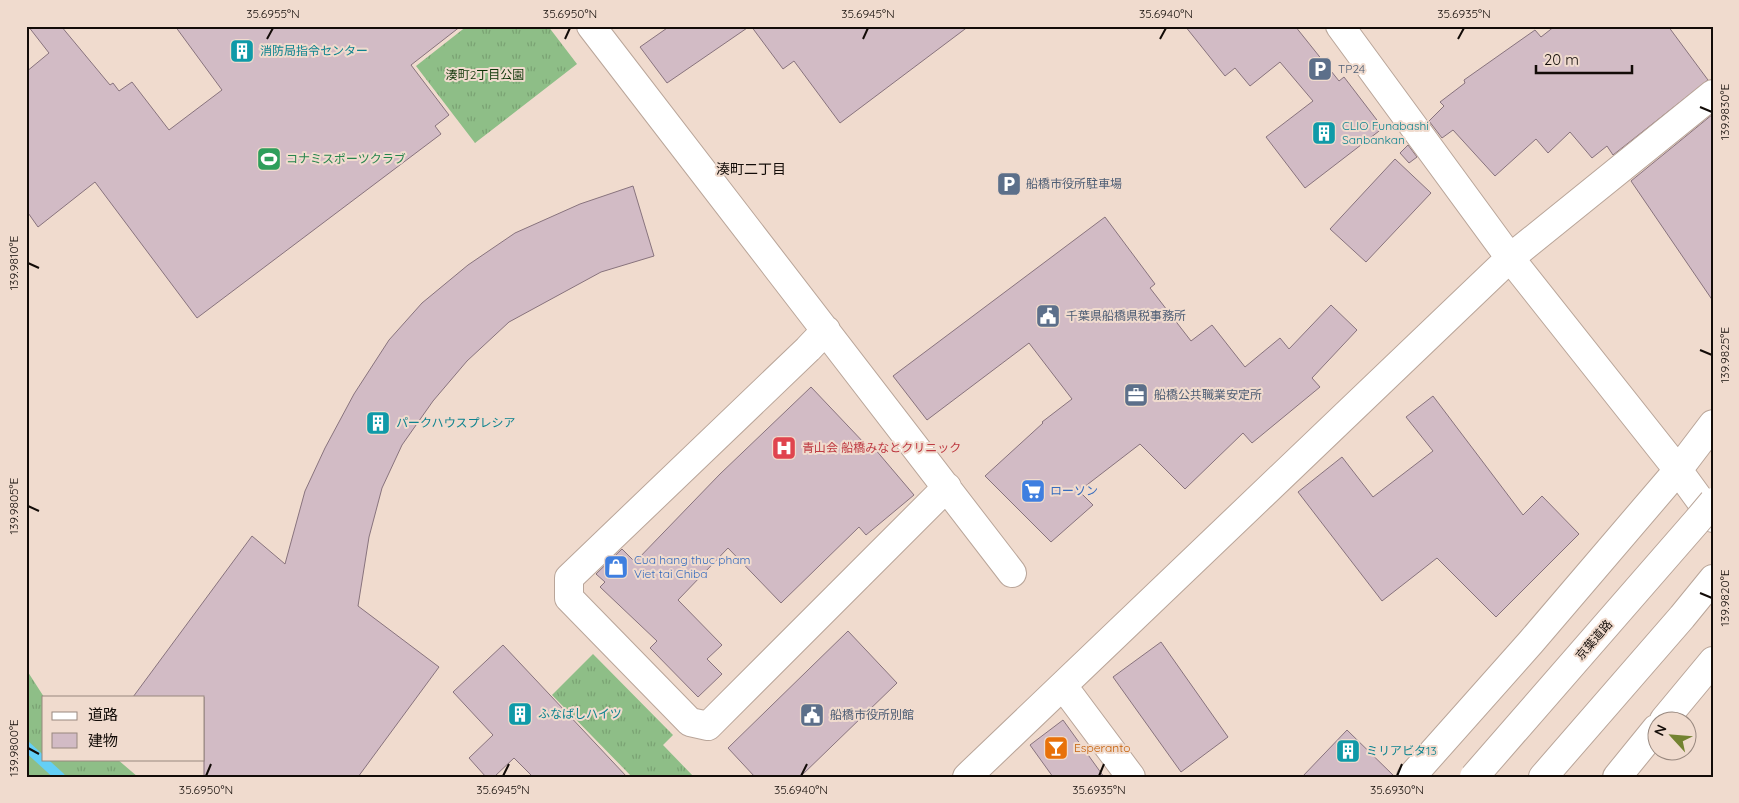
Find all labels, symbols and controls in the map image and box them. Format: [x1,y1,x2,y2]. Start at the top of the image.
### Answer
text: 35.6955°N [246,6,300,21]
text: 35.6950°N [543,6,597,21]
text: 35.6945°N [841,6,895,21]
text: 35.6940°N [1139,6,1193,21]
text: 35.6935°N [1437,6,1491,21]
building icon: 消防局指令センター [229,38,255,64]
scale bar [1536,42,1633,74]
place label: 消防局指令センター [260,43,368,58]
text: 20 m [1544,50,1579,69]
parking icon: TP24 [1307,56,1333,82]
place label: TP24 [1338,61,1365,76]
park label: 湊町2丁目公園 [446,67,524,82]
text: 139.9830°E [1717,84,1732,140]
place label: CLIO Funabashi Sanbankan [1342,118,1429,147]
building icon: CLIO Funabashi Sanbankan [1311,120,1337,146]
sports icon: コナミスポーツクラブ [256,146,282,172]
place label: コナミスポーツクラブ [286,151,406,166]
district label: 湊町二丁目 [716,160,786,178]
parking icon: 船橋市役所駐車場 [996,171,1022,197]
place label: 船橋市役所駐車場 [1026,176,1122,191]
text: 139.9810°E [6,235,21,290]
public building icon: 千葉県船橋県税事務所 [1035,303,1061,329]
place label: 千葉県船橋県税事務所 [1066,308,1186,323]
text: 139.9825°E [1717,327,1732,383]
office icon: 船橋公共職業安定所 [1123,382,1149,408]
place label: 船橋公共職業安定所 [1154,387,1262,402]
building icon: パークハウスプレシア [365,410,391,436]
place label: パークハウスプレシア [396,415,515,430]
hospital icon: 青山会 船橋みなとクリニック [771,435,797,461]
place label: 青山会 船橋みなとクリニック [802,440,961,455]
text: 139.9805°E [6,477,21,534]
supermarket icon: ローソン [1020,478,1046,504]
place label: ローソン [1050,483,1098,498]
place label: Cua hang thuc pham Viet tai Chiba [634,552,751,581]
shop icon: Cua hang thuc pham Viet tai Chiba [603,554,629,580]
text: 139.9820°E [1717,569,1732,626]
street label: 京葉道路 [1572,617,1615,663]
legend [42,696,205,760]
building icon: ふなばしハイツ [507,701,533,727]
public building icon: 船橋市役所別館 [799,702,825,728]
text: 道路 [88,705,118,724]
place label: ふなばしハイツ [538,706,622,721]
place label: 船橋市役所別館 [830,707,914,722]
north arrow [1646,710,1696,760]
text: 139.9800°E [6,719,21,777]
text: N [1650,722,1671,739]
text: 建物 [88,731,118,750]
bar icon: Esperanto [1043,735,1069,761]
building icon: ミリアビタ13 [1335,738,1361,764]
place label: Esperanto [1074,740,1130,755]
place label: ミリアビタ13 [1366,743,1437,758]
text: 35.6950°N [179,782,233,797]
text: 35.6945°N [476,782,530,797]
text: 35.6940°N [774,782,828,797]
text: 35.6935°N [1072,782,1126,797]
text: 35.6930°N [1370,782,1424,797]

